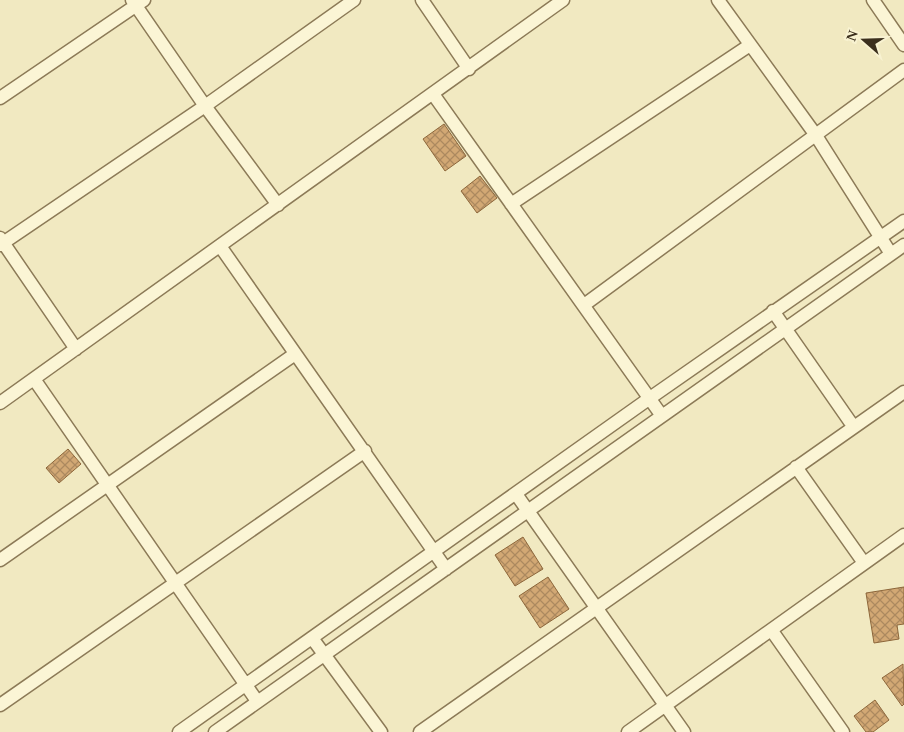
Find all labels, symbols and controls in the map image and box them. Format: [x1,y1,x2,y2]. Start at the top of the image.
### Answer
north arrow [839,15,889,65]
text: N [843,28,861,43]

